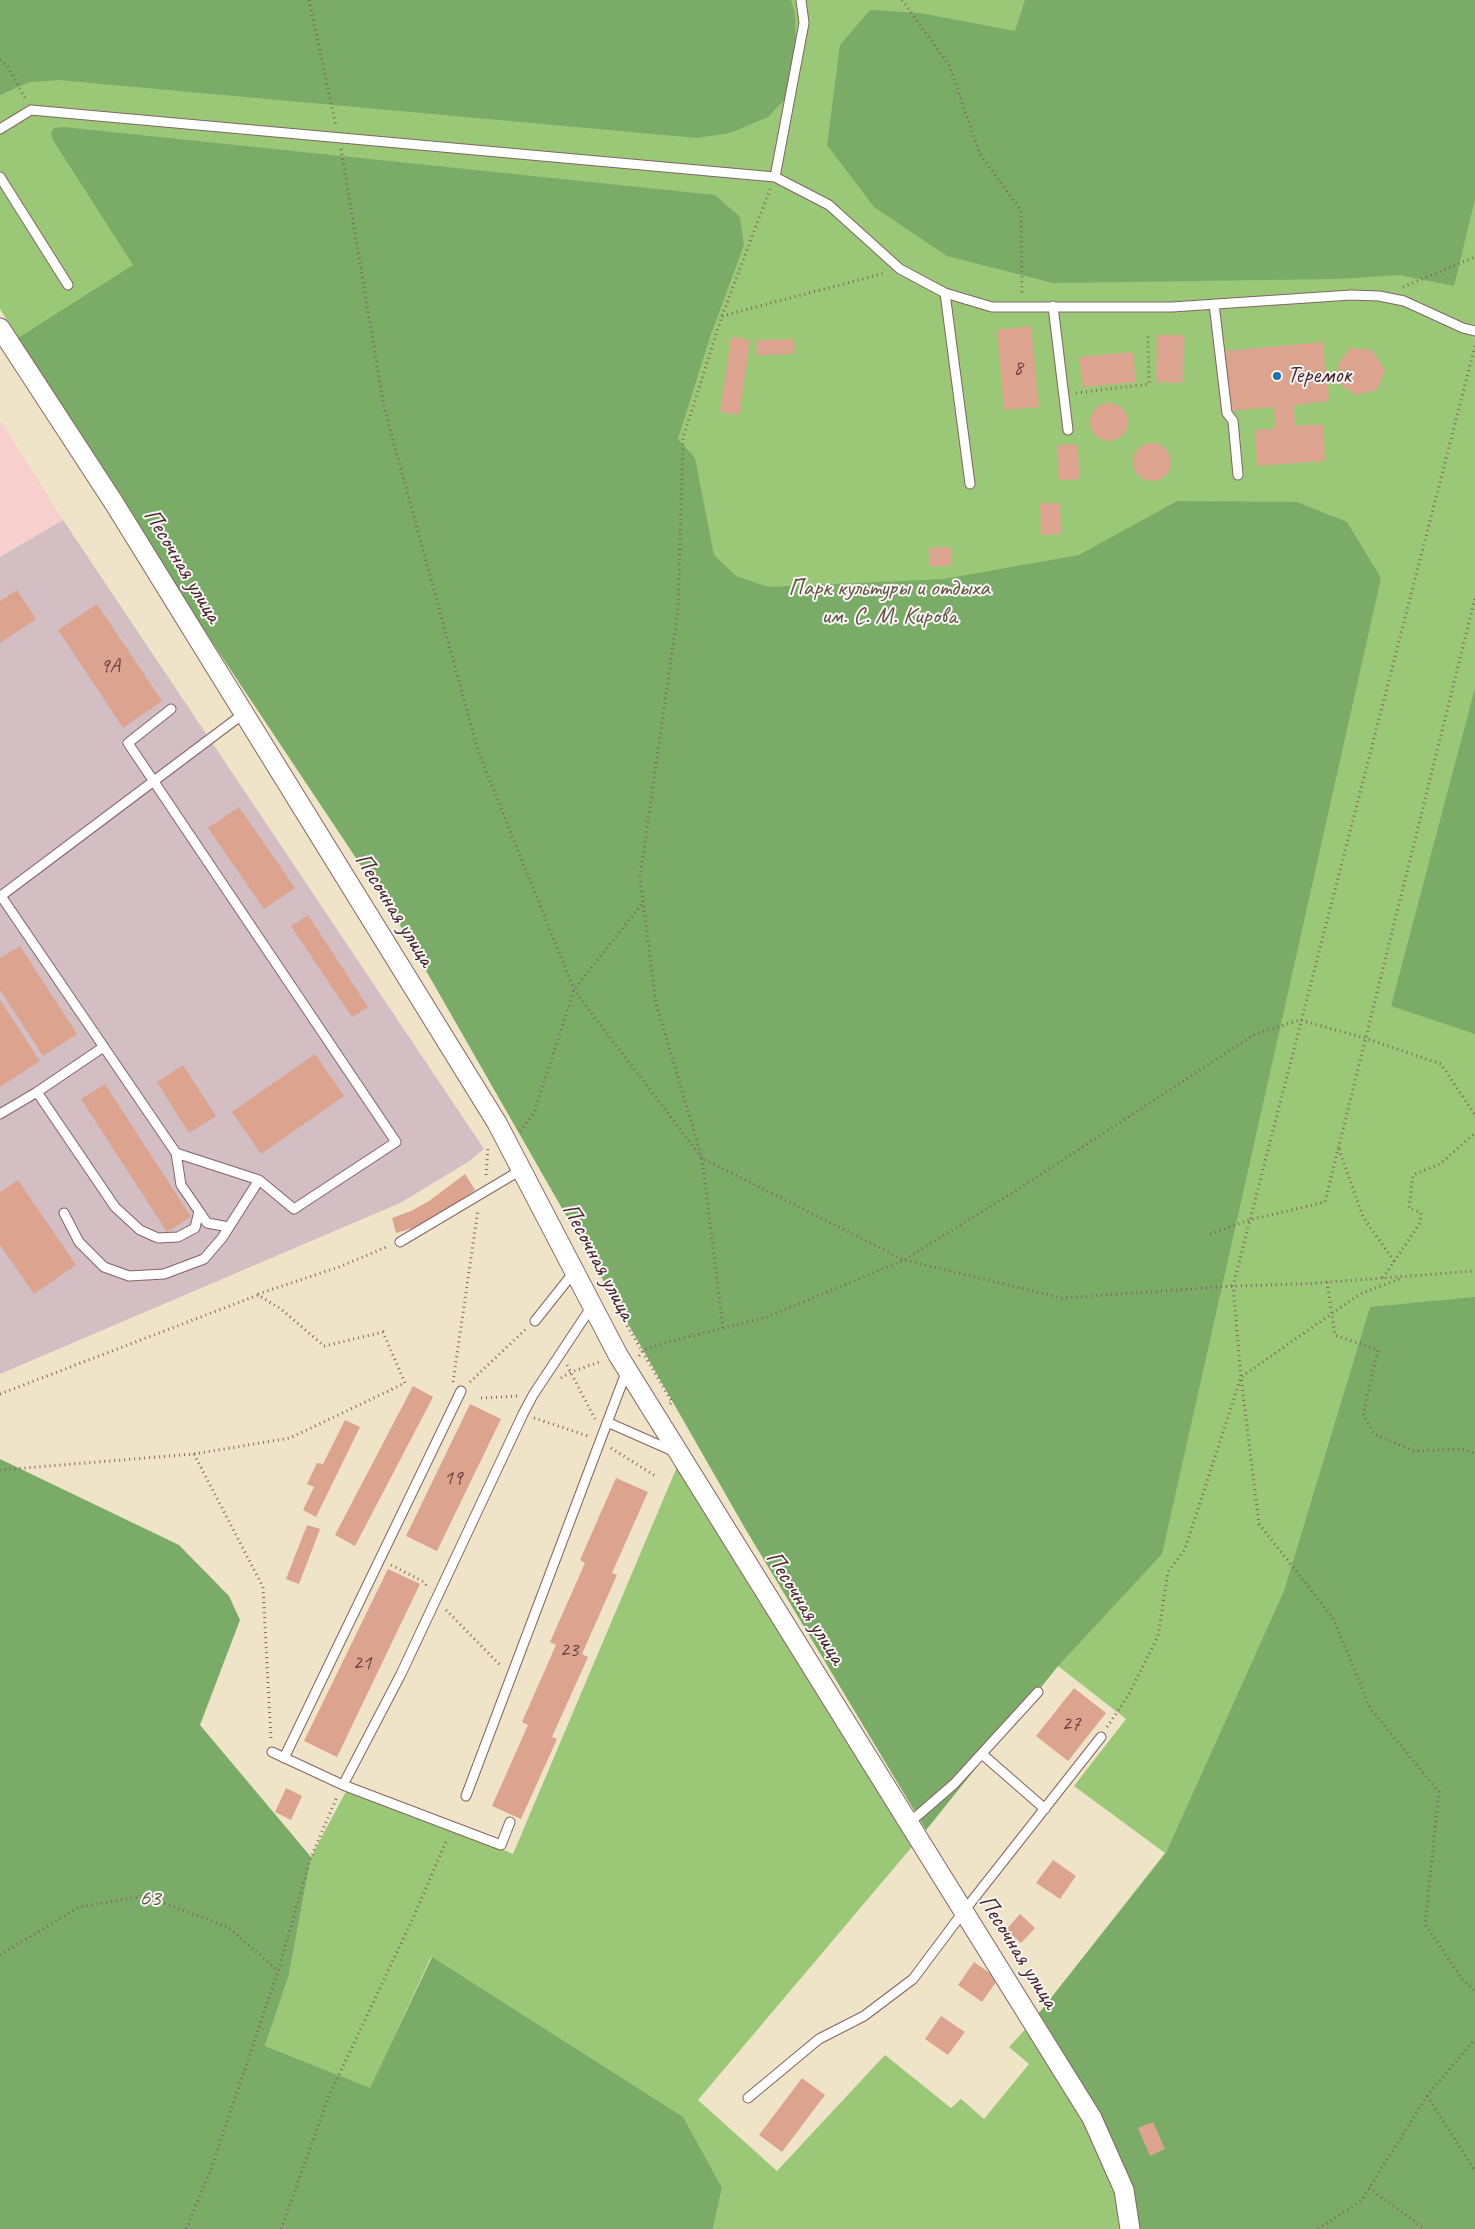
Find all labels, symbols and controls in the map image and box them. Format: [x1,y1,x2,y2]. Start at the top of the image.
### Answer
house number: 8 [1013,355,1023,381]
place label: Теремок [1287,362,1351,390]
marker: Теремок [1271,370,1283,382]
street label: Песочная улица [137,504,227,628]
park label: Парк культуры и отдыха им. С. М. Кирова [788,575,990,631]
house number: 9А [100,653,120,679]
street label: Песочная улица [348,848,440,972]
street label: Песочная улица [555,1199,641,1325]
house number: 19 [444,1465,462,1491]
street label: Песочная улица [759,1546,851,1670]
house number: 23 [560,1637,578,1663]
house number: 21 [353,1650,371,1676]
house number: 27 [1062,1711,1080,1737]
park label: 63 [139,1885,161,1913]
street label: Песочная улица [972,1890,1064,2014]

